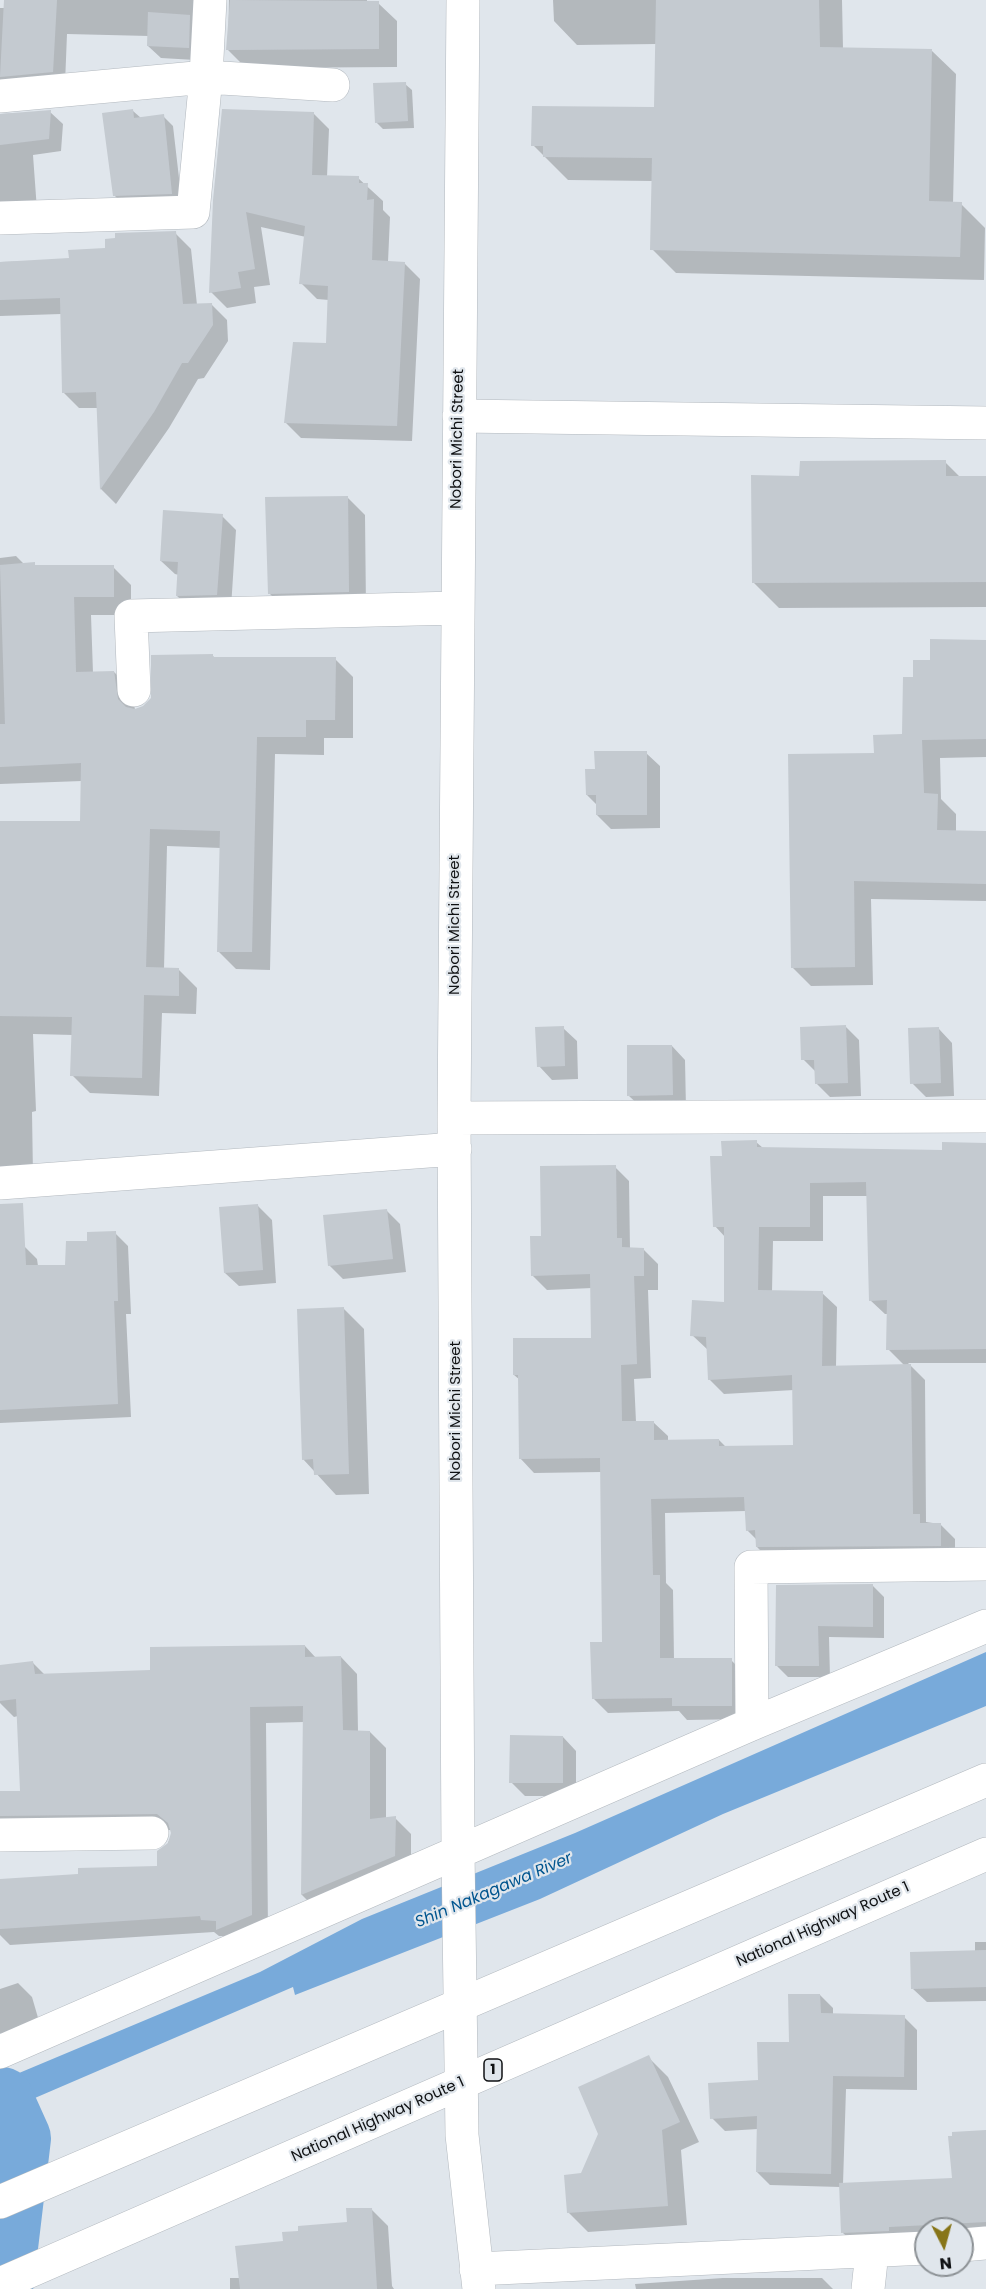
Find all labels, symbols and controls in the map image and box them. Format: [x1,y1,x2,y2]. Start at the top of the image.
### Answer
street label: Nobori Michi Street [448,369,468,509]
street label: Nobori Michi Street [446,855,464,995]
street label: Nobori Michi Street [447,1341,465,1481]
water label: Shin Nakagawa River [413,1849,575,1933]
street label: National Highway Route 1 [734,1879,912,1971]
road number: 1 [484,2059,502,2081]
street label: National Highway Route 1 [289,2074,467,2166]
north arrow [914,2217,974,2277]
text: N [939,2251,953,2275]

